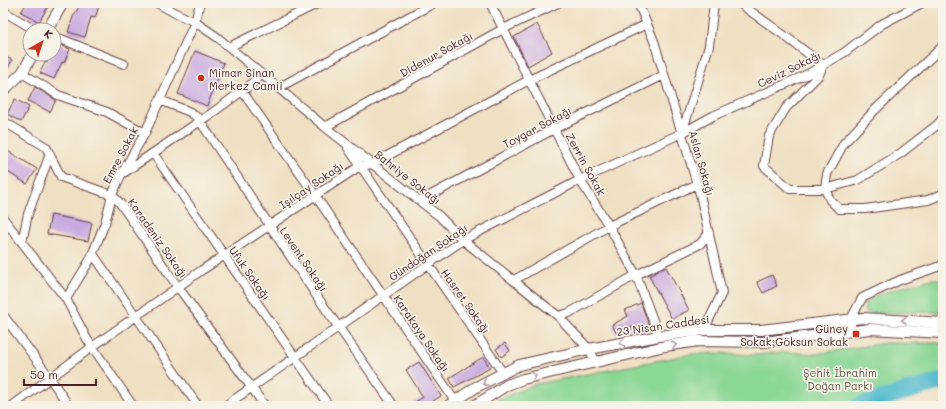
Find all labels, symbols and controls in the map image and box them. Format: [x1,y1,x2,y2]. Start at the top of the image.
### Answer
north arrow [22,22,62,62]
text: K [41,26,56,42]
street label: Didenur Sokağı [397,28,475,80]
street label: Ceviz Sokağı [755,47,823,91]
place label: Mimar Sinan Merkez Camii [209,65,283,93]
marker: Mimar Sinan Merkez Camii [196,73,206,83]
street label: Toygar Sokağı [500,103,574,151]
street label: Emre Sokak [99,124,141,186]
street label: Aslan Sokağı [685,129,719,197]
street label: Zerrin Sokak [563,130,609,198]
street label: Bahriye Sokağı [372,146,444,208]
street label: Işılçay Sokağı [276,158,346,212]
street label: Karadeniz Sokağı [125,195,191,281]
street label: Gündoğan Sokağı [386,220,470,284]
street label: Levent Sokağı [277,224,331,294]
street label: Ufuk Sokağı [226,243,274,303]
street label: Hasret Sokağı [438,266,494,336]
street label: Karakaya Sokağı [391,292,453,374]
street label: 23 Nisan Caddesi [616,311,710,339]
one-way arrow [901,316,907,325]
place label: Güney Sokak;Göksun Sokak [740,321,848,349]
marker: Güney Sokak;Göksun Sokak [851,329,861,339]
one-way arrow [619,338,625,346]
one-way arrow [671,341,677,350]
scale bar [24,361,96,387]
park label: Şehit İbrahim Doğan Parkı [803,365,877,393]
text: 50 m [30,366,58,382]
one-way arrow [530,373,537,381]
one-way arrow [481,378,489,386]

